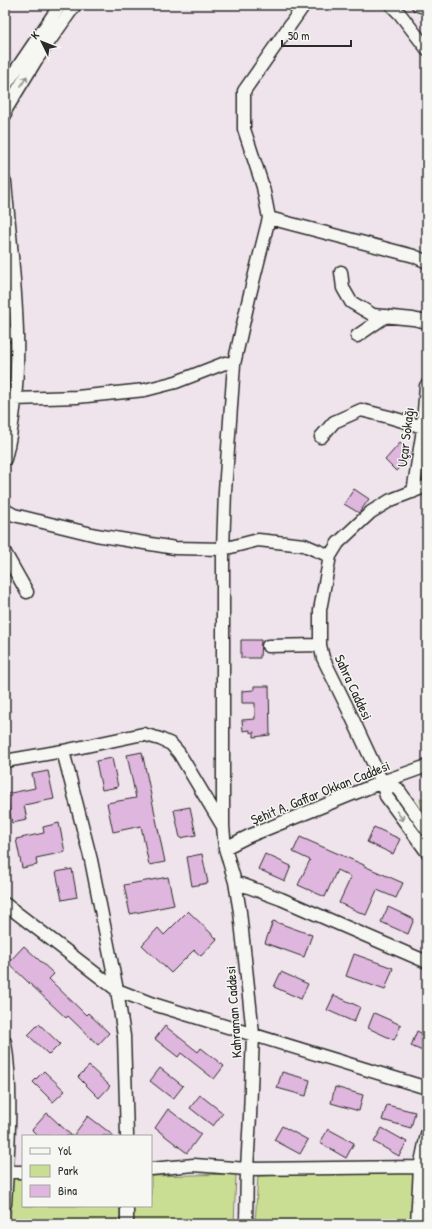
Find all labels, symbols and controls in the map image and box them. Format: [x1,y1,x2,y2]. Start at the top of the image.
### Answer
north arrow [22,22,62,62]
scale bar [282,22,351,48]
text: 50 m [288,27,309,44]
text: K [28,28,42,42]
one-way arrow [20,75,28,87]
street label: Uçar Sokağı [392,406,419,468]
street label: Sahra Caddesi [331,651,377,723]
street label: Şehit A. Gaffar Okkan Caddesi [248,755,392,829]
one-way arrow [396,810,404,821]
street label: Kahraman Caddesi [220,965,246,1059]
legend [22,1135,152,1207]
text: Yol [58,1142,72,1159]
text: Park [58,1162,78,1179]
text: Bina [58,1182,77,1199]

